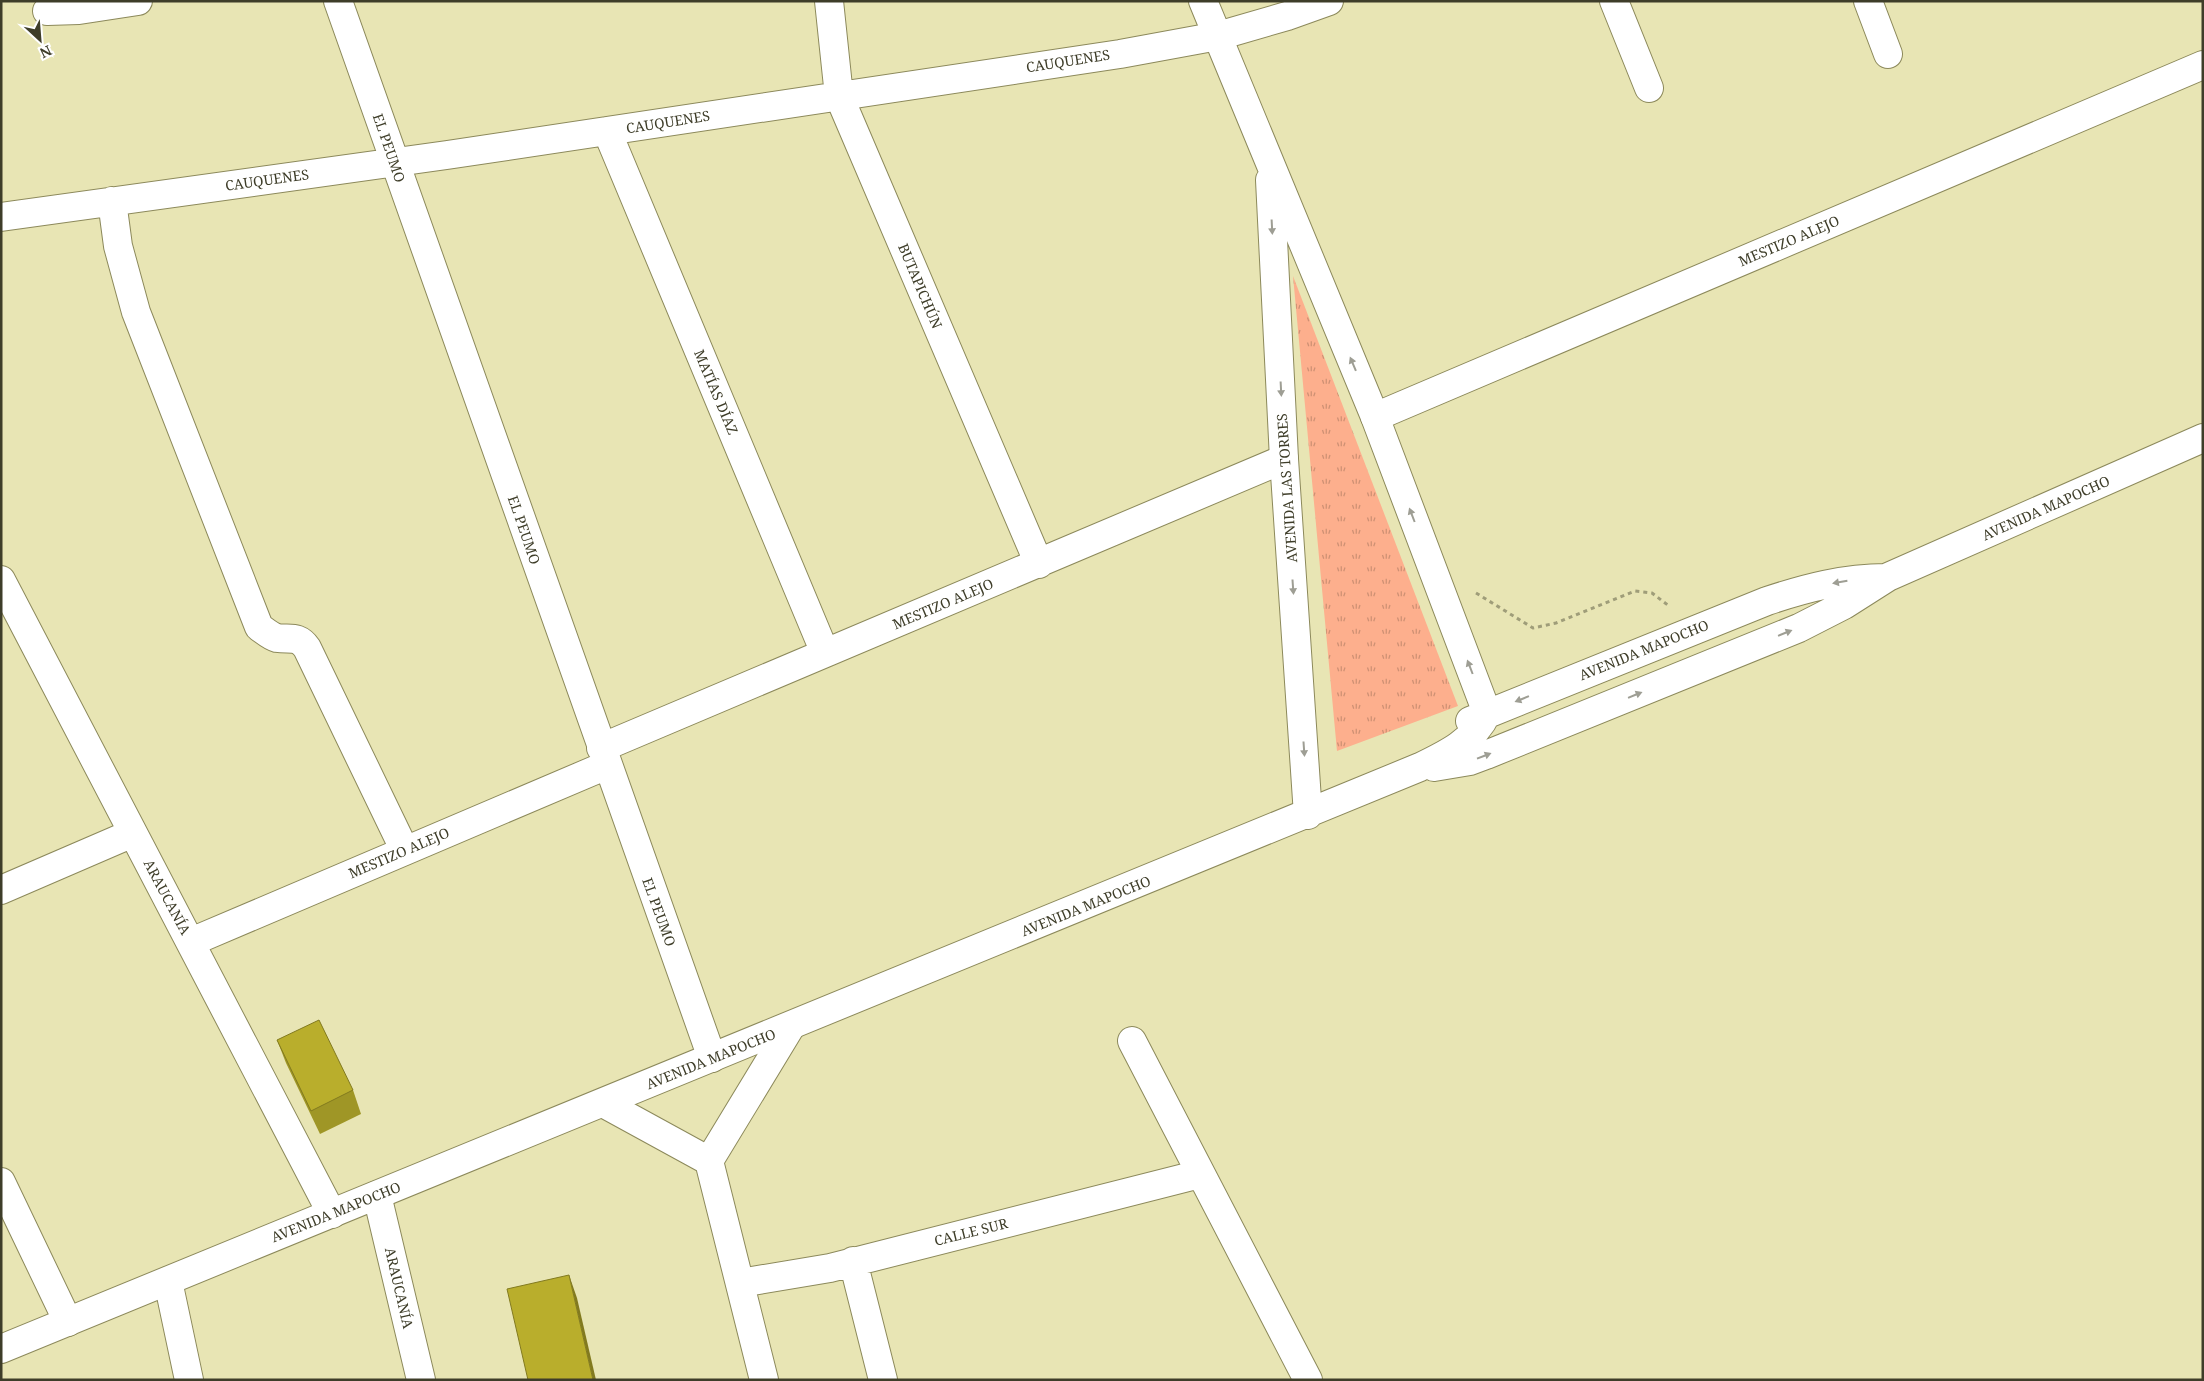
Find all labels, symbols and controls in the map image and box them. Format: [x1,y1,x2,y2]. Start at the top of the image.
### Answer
north arrow [15,15,65,65]
text: N [37,41,55,63]
street label: CAUQUENES [1025,45,1111,76]
street label: CAUQUENES [625,106,711,137]
street label: EL PEUMO [369,111,410,185]
street label: CAUQUENES [224,164,310,195]
street label: MESTIZO ALEJO [1735,211,1842,270]
one-way arrow [1269,219,1277,235]
street label: BUTAPICHÚN [894,240,947,332]
street label: MATÍAS DÍAZ [690,346,743,437]
one-way arrow [1349,357,1357,371]
one-way arrow [1277,382,1285,398]
street label: AVENIDA LAS TORRES [1272,413,1301,563]
street label: AVENIDA MAPOCHO [1979,471,2113,544]
street label: EL PEUMO [504,493,545,567]
one-way arrow [1408,508,1416,523]
street label: MESTIZO ALEJO [889,574,996,633]
one-way arrow [1832,578,1848,586]
one-way arrow [1289,579,1297,595]
street label: AVENIDA MAPOCHO [1576,615,1711,684]
one-way arrow [1778,629,1793,637]
one-way arrow [1466,660,1473,675]
one-way arrow [1628,690,1642,698]
one-way arrow [1514,696,1529,703]
one-way arrow [1300,741,1308,757]
one-way arrow [1477,752,1492,759]
street label: MESTIZO ALEJO [345,823,452,882]
street label: ARAUCANÍA [140,856,195,938]
street label: AVENIDA MAPOCHO [1018,871,1153,940]
street label: EL PEUMO [638,875,681,949]
street label: AVENIDA MAPOCHO [643,1024,778,1093]
street label: AVENIDA MAPOCHO [268,1177,403,1246]
street label: CALLE SUR [932,1213,1010,1250]
street label: ARAUCANÍA [381,1245,418,1331]

